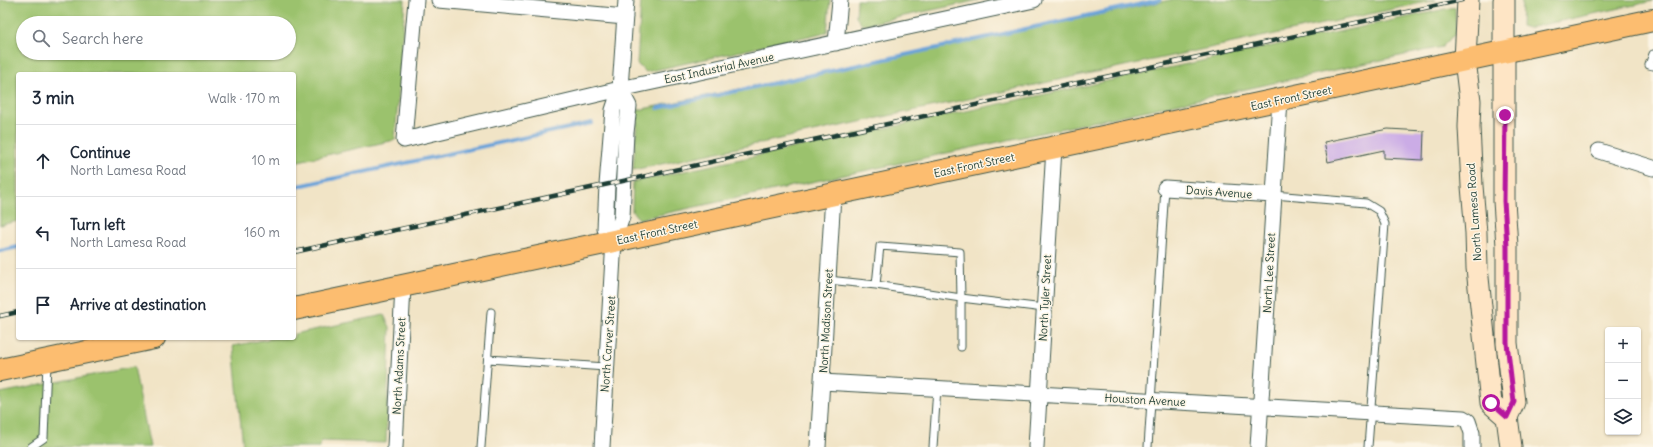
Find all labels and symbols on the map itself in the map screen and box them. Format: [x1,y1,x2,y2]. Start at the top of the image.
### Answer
street label: East Industrial Avenue [663,50,775,86]
street label: East Front Street [1249,83,1333,113]
route end [1496,106,1514,124]
street label: East Front Street [932,150,1016,180]
street label: North Lamesa Road [1464,162,1484,262]
street label: Davis Avenue [1185,183,1253,201]
street label: East Front Street [615,217,699,247]
street label: North Lee Street [1260,232,1278,313]
street label: North Tyler Street [1036,254,1054,342]
street label: North Madison Street [816,268,836,373]
street label: North Carver Street [598,295,618,393]
street label: North Adams Street [389,317,409,415]
street label: Houston Avenue [1104,391,1186,409]
route start [1482,394,1500,412]

